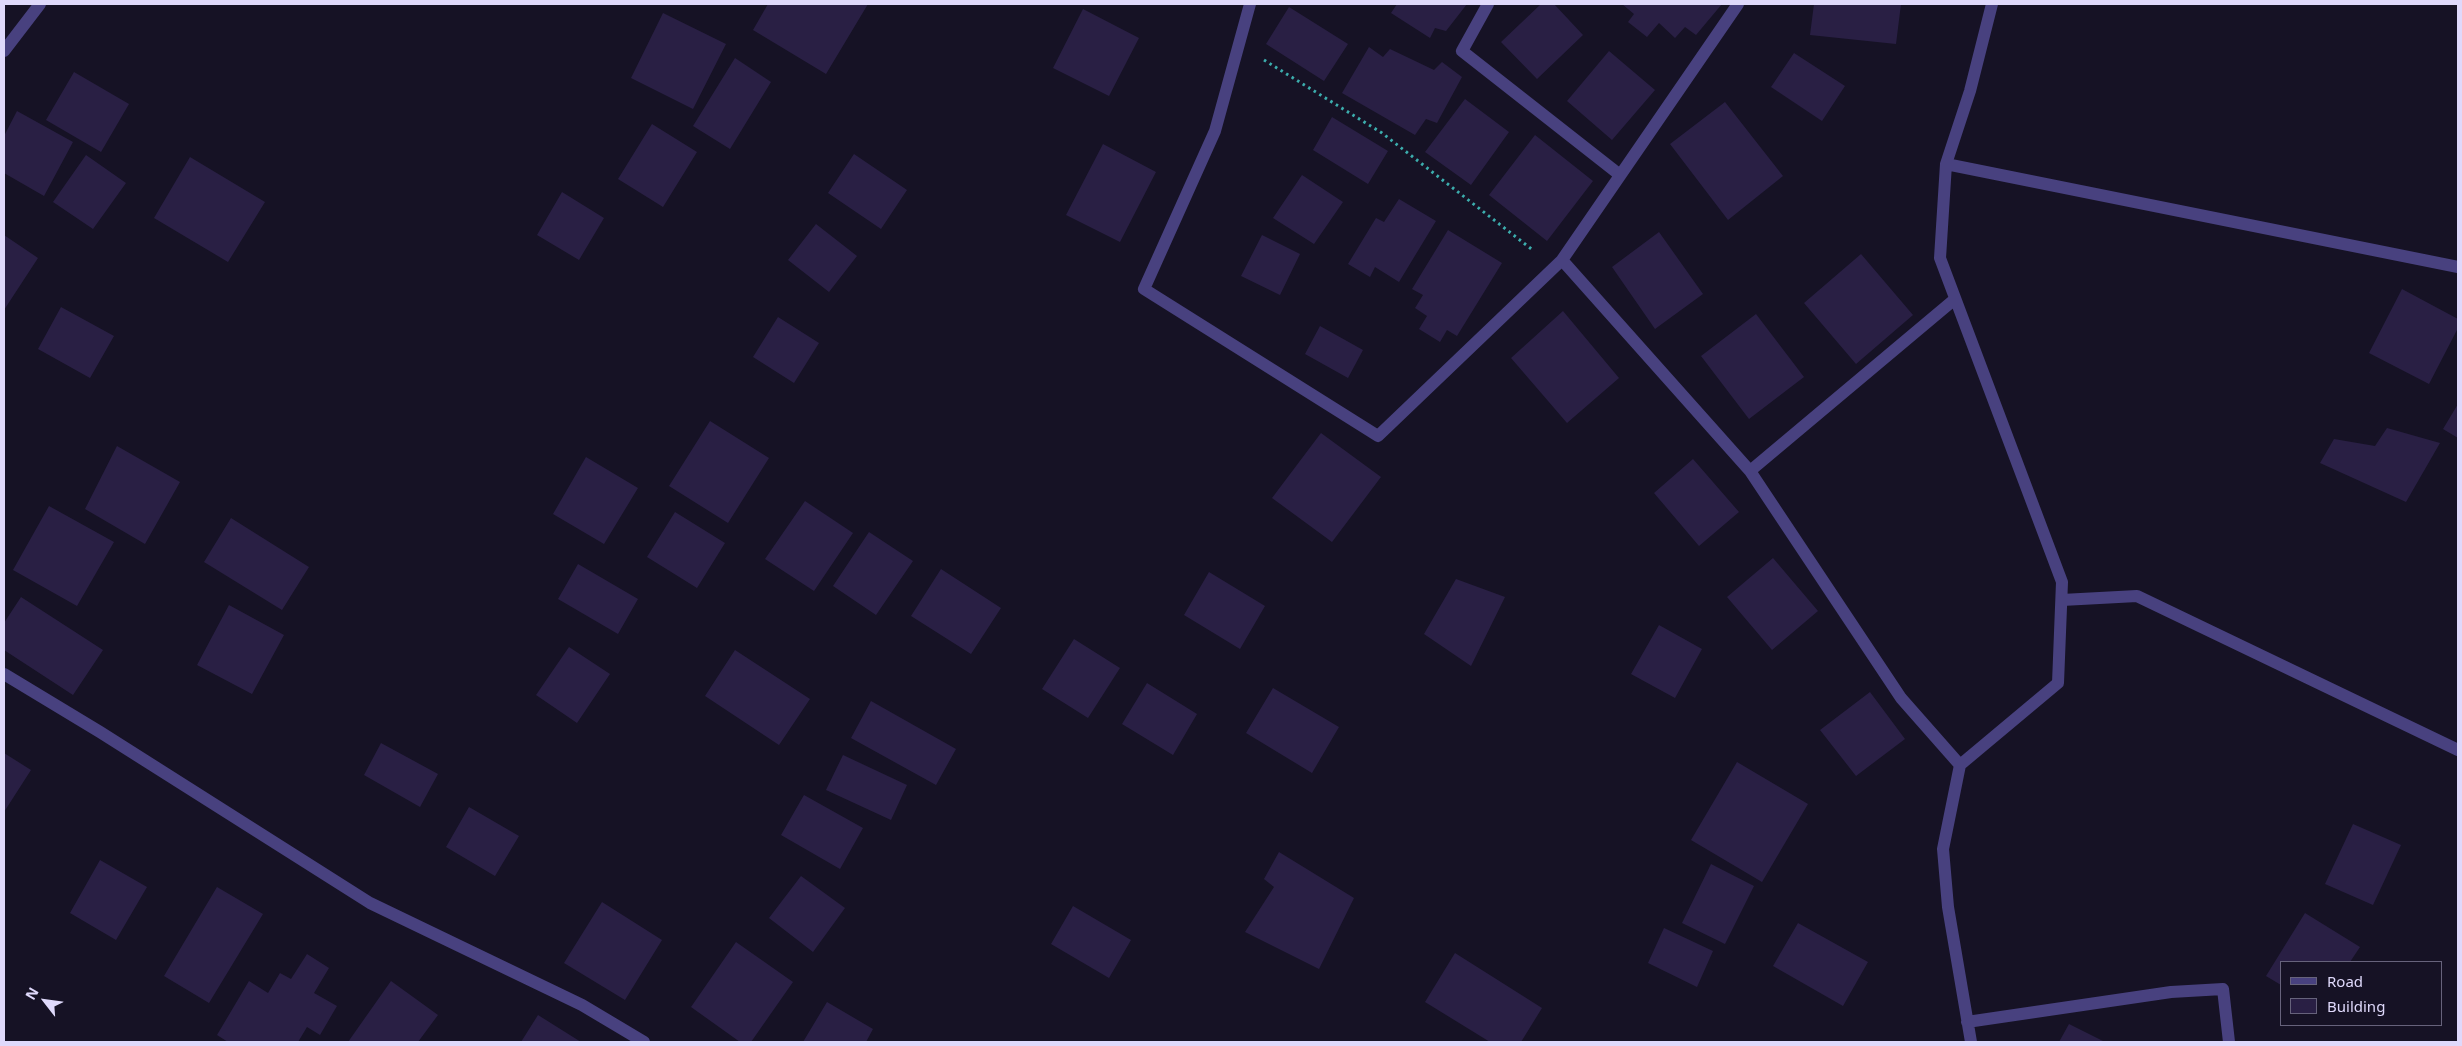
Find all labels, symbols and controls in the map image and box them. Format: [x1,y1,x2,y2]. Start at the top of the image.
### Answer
legend [2280,961,2442,1026]
text: Road [2327,971,2363,991]
north arrow [20,976,70,1026]
text: N [20,984,43,1003]
text: Building [2327,996,2385,1016]

